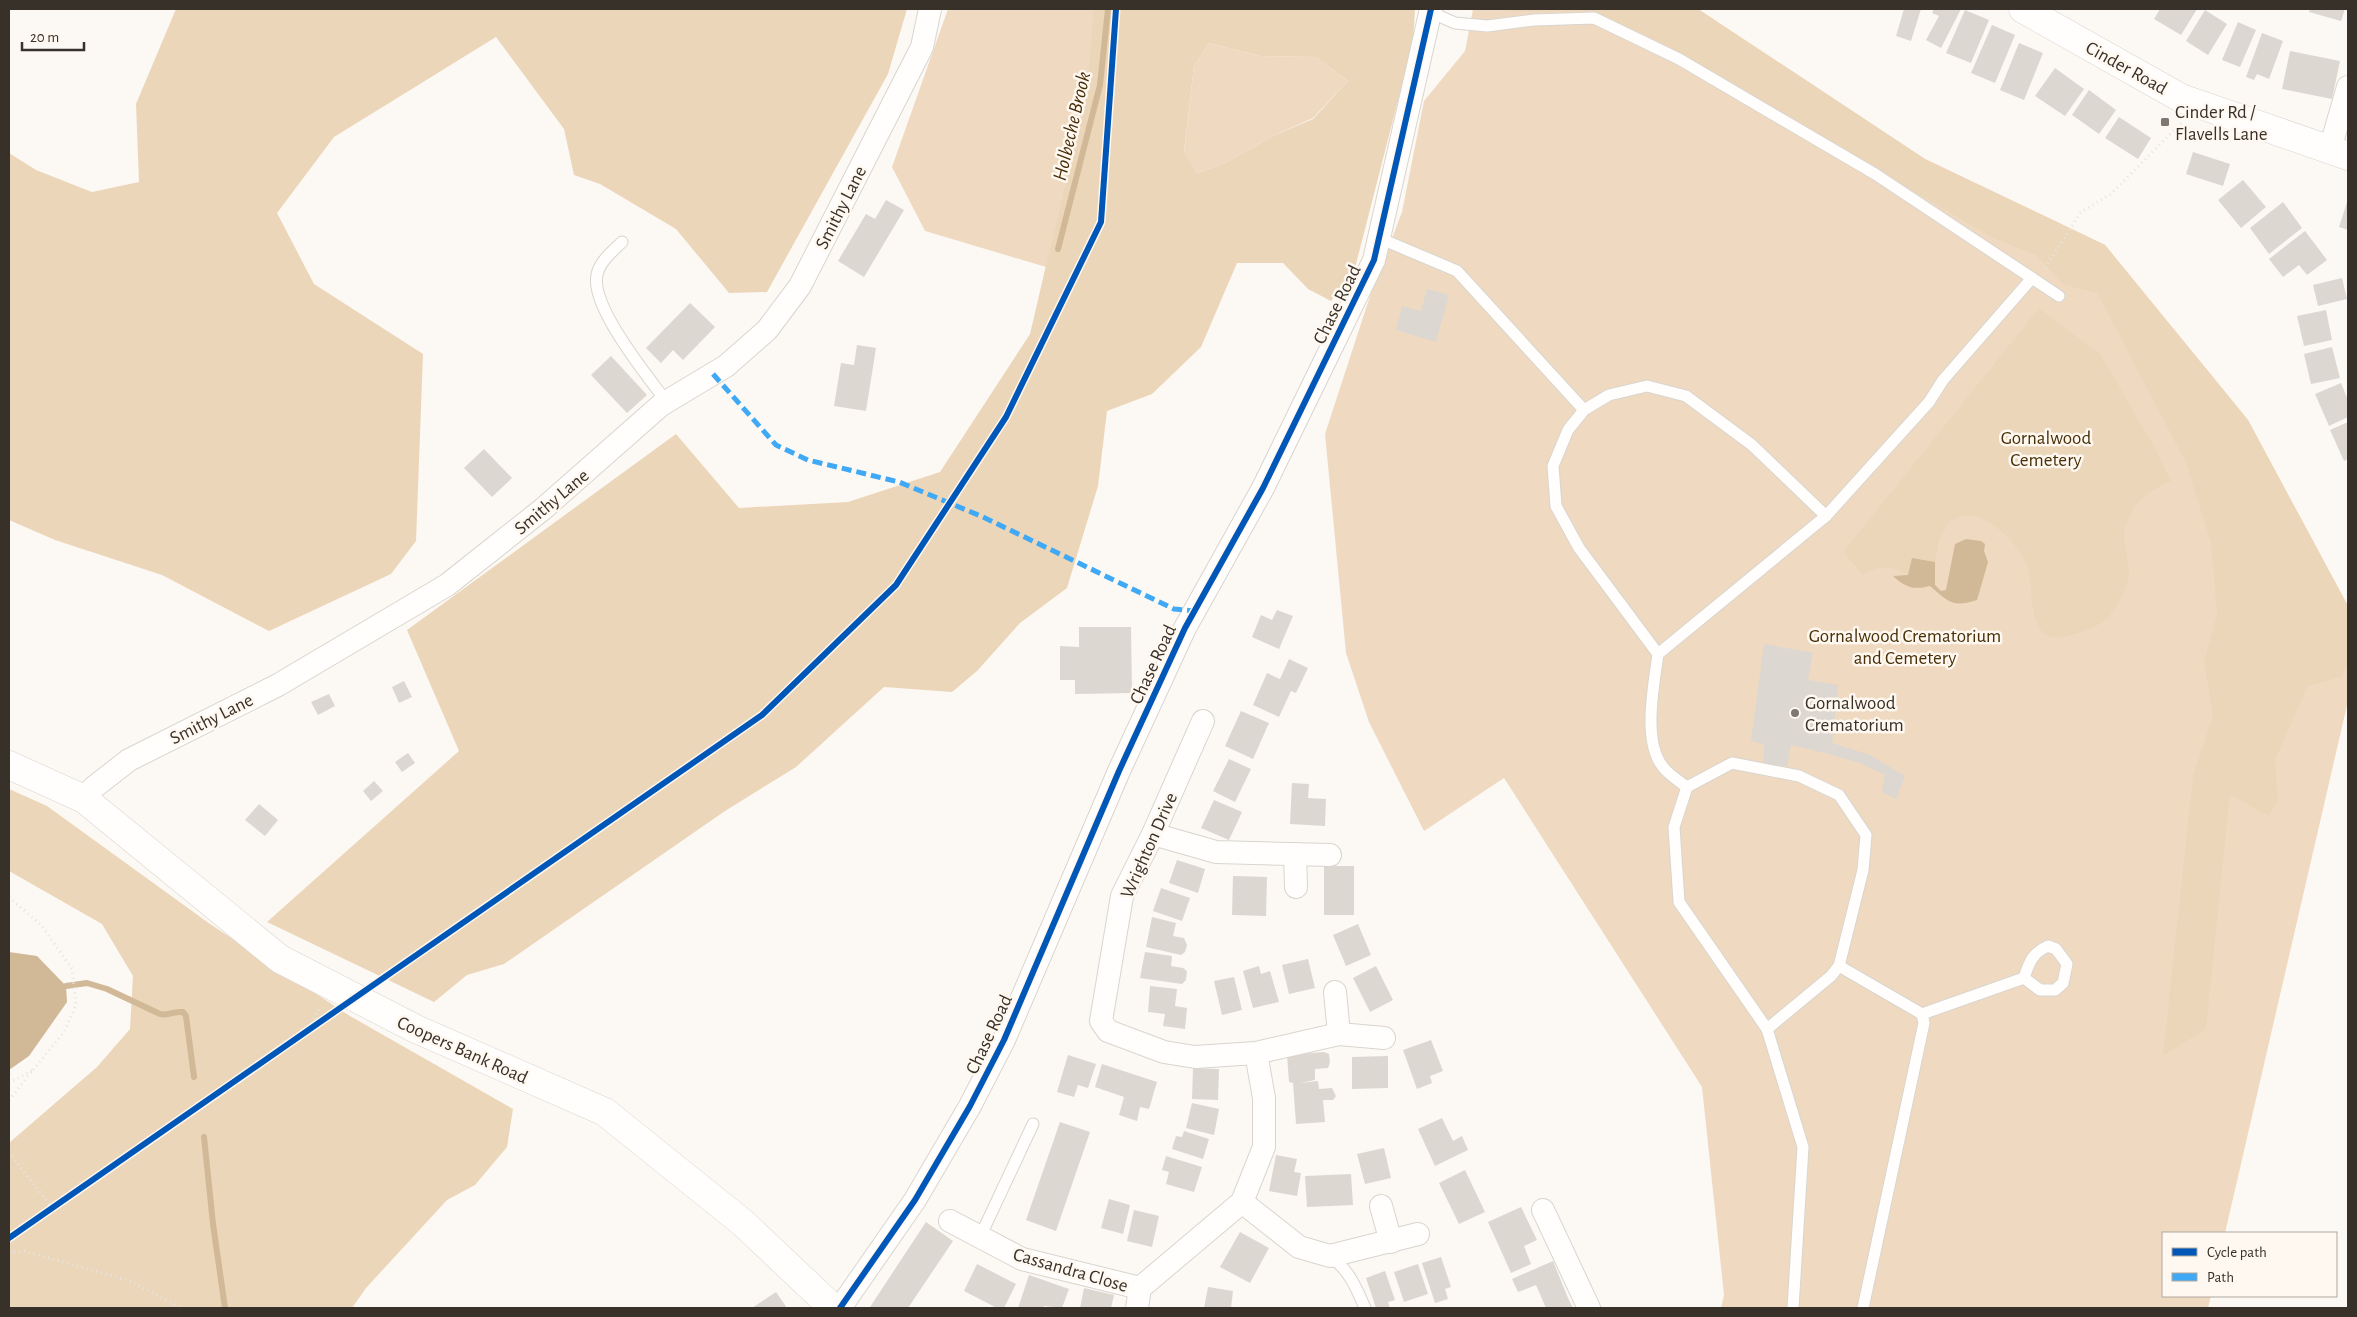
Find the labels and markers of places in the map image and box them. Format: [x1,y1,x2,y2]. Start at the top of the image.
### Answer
place label: Cinder Rd / Flavells Lane [2175,103,2268,144]
marker: Cinder Rd / Flavells Lane [2159,116,2171,128]
place label: Gornalwood Crematorium [1805,694,1904,735]
marker: Gornalwood Crematorium [1789,707,1801,719]

